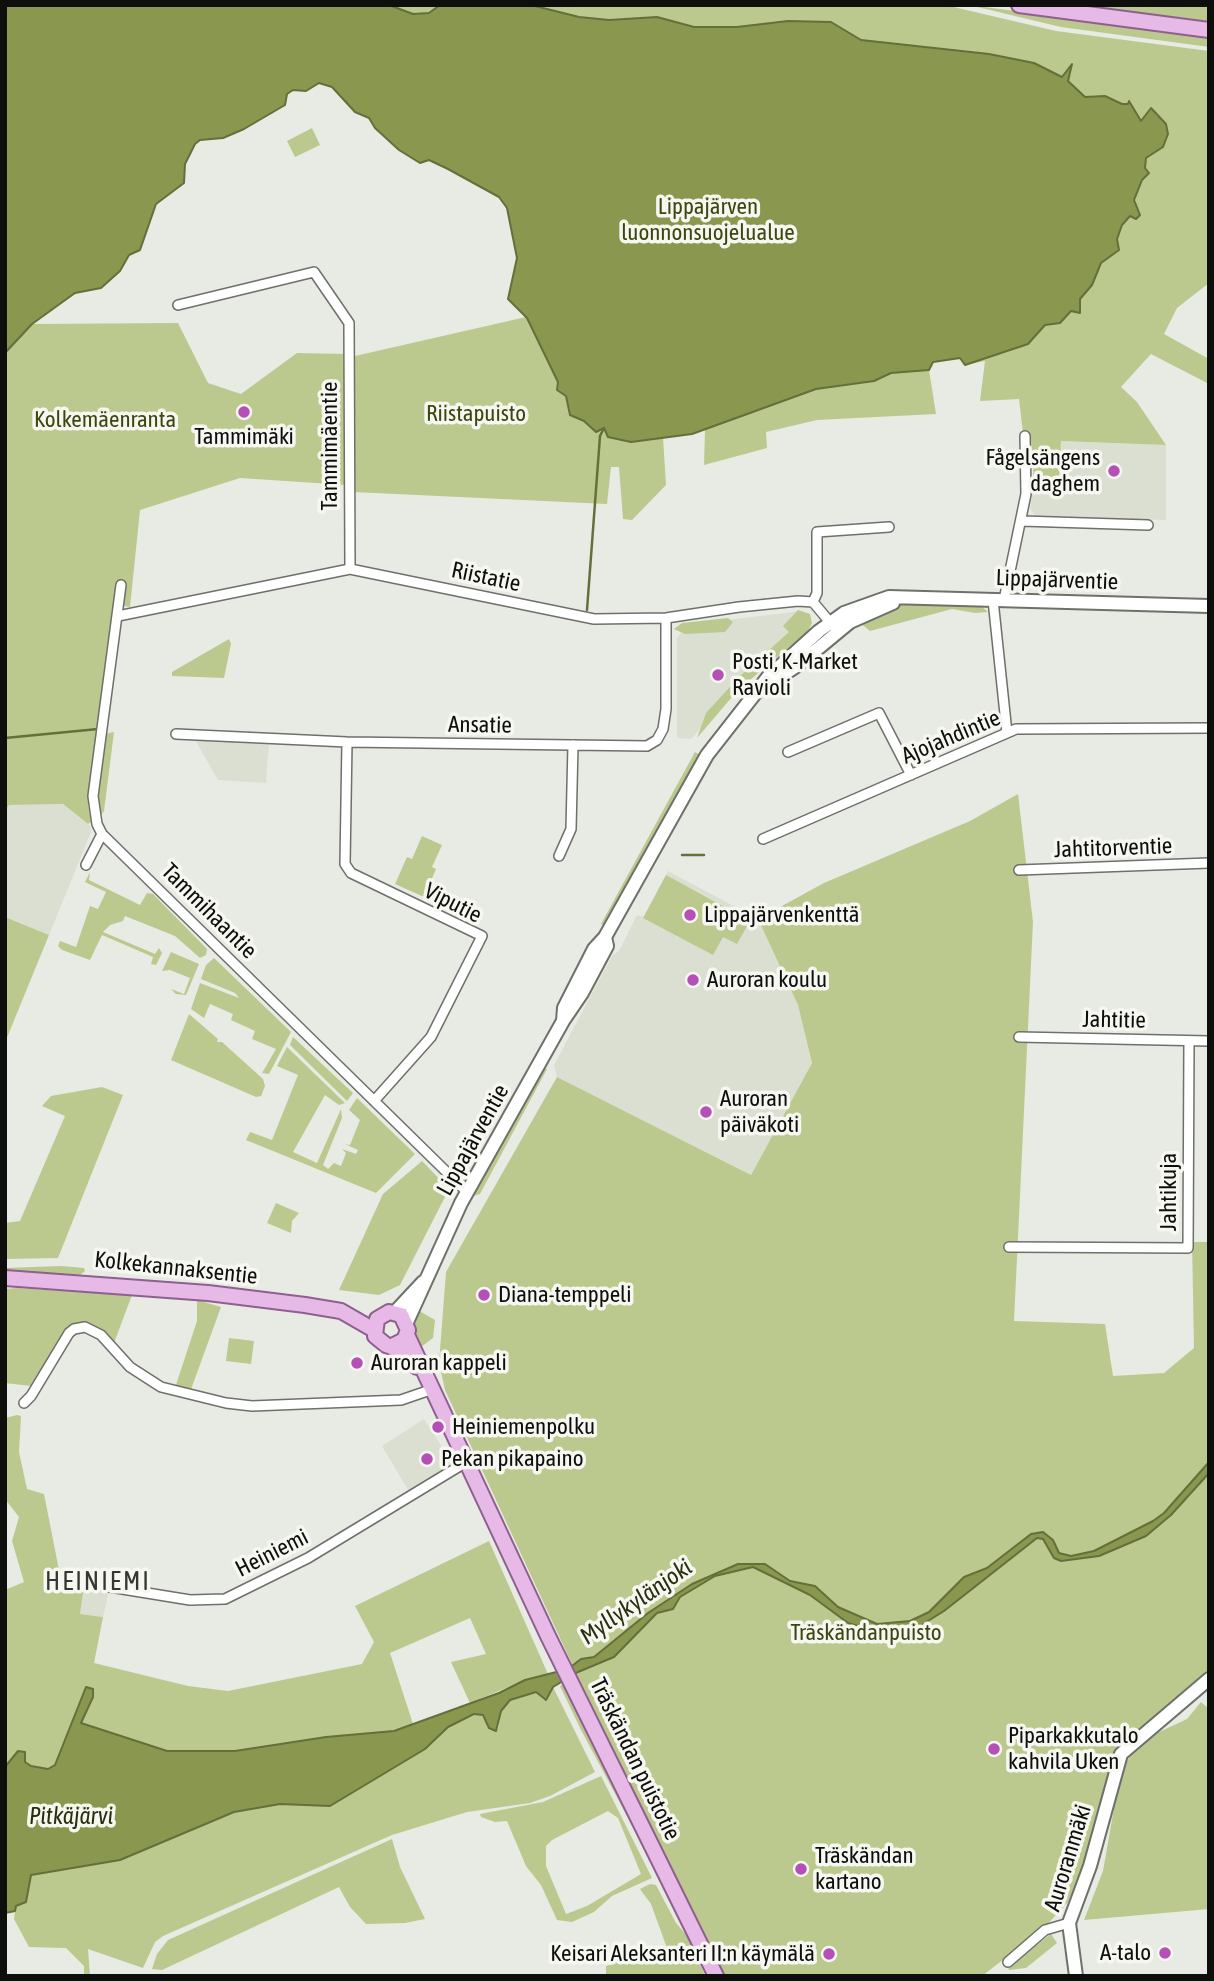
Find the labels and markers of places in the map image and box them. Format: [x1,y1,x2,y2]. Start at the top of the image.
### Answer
marker: Tammimäki [236,404,252,420]
place label: Tammimäki [194,423,294,451]
place label: Fågelsängens daghem [985,444,1100,498]
marker: Fågelsängens daghem [1106,463,1122,479]
place label: Posti, K-Market Ravioli [732,648,858,702]
marker: Posti, K-Market Ravioli [710,667,726,683]
place label: Lippajärvenkenttä [704,901,860,929]
marker: Lippajärvenkenttä [682,907,698,923]
place label: Auroran koulu [707,966,827,994]
marker: Auroran koulu [685,972,701,988]
place label: Auroran päiväkoti [720,1085,799,1139]
marker: Auroran päiväkoti [698,1104,714,1120]
place label: Diana-temppeli [498,1281,631,1309]
marker: Diana-temppeli [476,1287,492,1303]
place label: Auroran kappeli [371,1349,507,1377]
marker: Auroran kappeli [349,1355,365,1371]
place label: Heiniemenpolku [452,1413,595,1441]
marker: Heiniemenpolku [430,1419,446,1435]
place label: Pekan pikapaino [441,1445,583,1473]
marker: Pekan pikapaino [419,1451,435,1467]
place label: Piparkakkutalo kahvila Uken [1008,1722,1139,1776]
marker: Piparkakkutalo kahvila Uken [986,1741,1002,1757]
place label: Träskändan kartano [815,1842,914,1896]
marker: Träskändan kartano [793,1861,809,1877]
place label: A-talo [1100,1939,1151,1967]
place label: Keisari Aleksanteri II:n käymälä [550,1940,815,1968]
marker: A-talo [1157,1945,1173,1961]
marker: Keisari Aleksanteri II:n käymälä [821,1946,837,1962]

